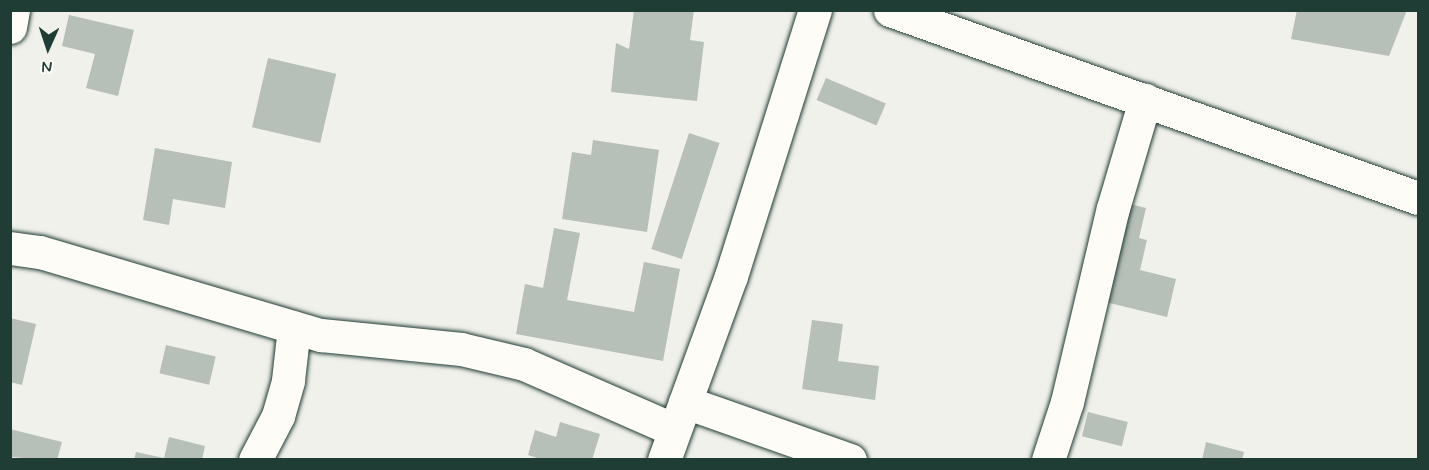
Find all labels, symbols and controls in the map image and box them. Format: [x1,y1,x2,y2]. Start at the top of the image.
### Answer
north arrow [18,18,78,78]
text: N [41,56,53,77]

